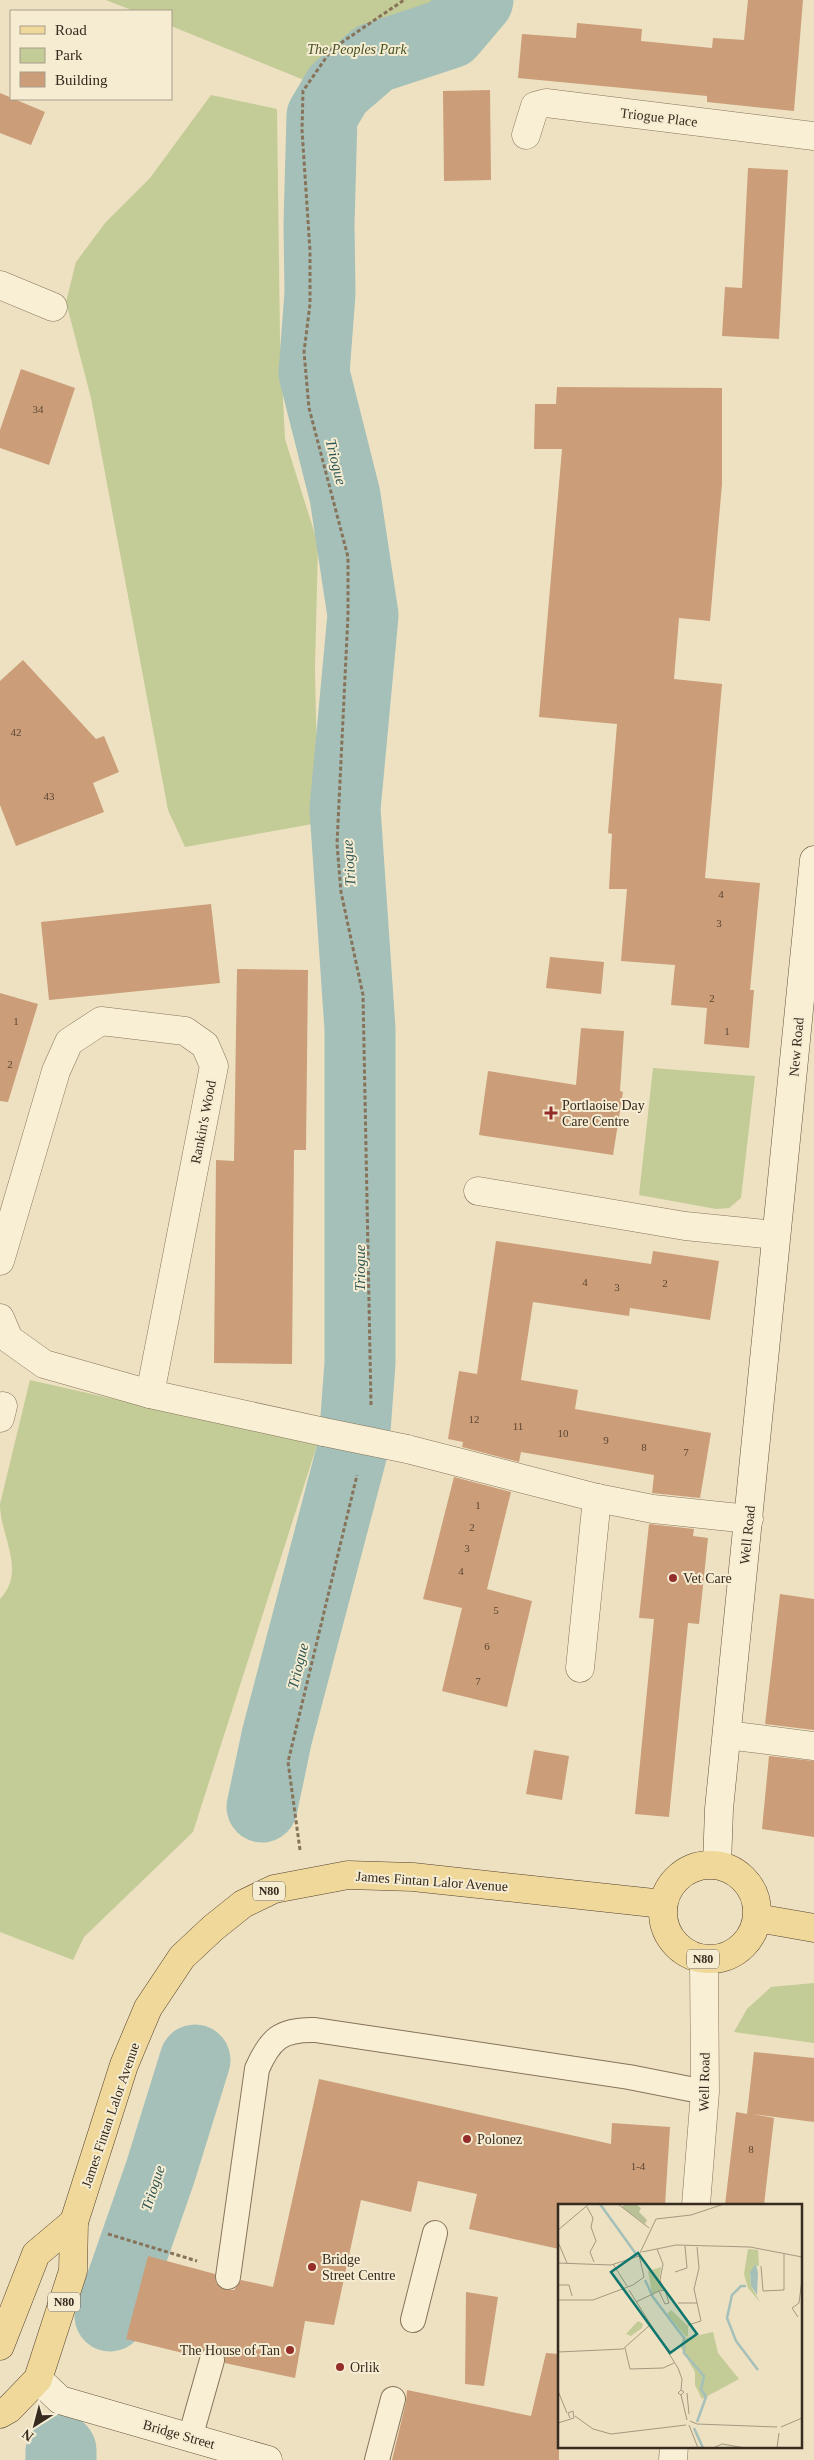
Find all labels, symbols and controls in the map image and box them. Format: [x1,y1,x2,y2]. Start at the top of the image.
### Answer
legend [10,10,172,100]
text: Road [55,22,87,38]
park label: The Peoples Park [307,42,408,57]
text: Park [55,47,83,63]
text: Building [55,72,108,88]
street label: Triogue Place [619,105,698,130]
house number: 34 [33,403,44,415]
water label: Triogue [323,437,349,487]
house number: 42 [11,726,22,738]
house number: 43 [44,790,55,802]
water label: Triogue [339,839,359,887]
house number: 4 [718,888,724,900]
house number: 3 [716,917,722,929]
house number: 2 [709,992,715,1004]
house number: 1 [13,1015,19,1027]
street label: New Road [786,1017,807,1077]
house number: 1 [724,1025,730,1037]
house number: 2 [7,1058,13,1070]
street label: Rankin's Wood [188,1079,219,1165]
place label: Portlaoise Day Care Centre [562,1098,645,1129]
marker: Portlaoise Day Care Centre [544,1106,558,1120]
water label: Triogue [352,1244,368,1291]
house number: 4 [582,1276,588,1288]
house number: 2 [662,1277,668,1289]
house number: 3 [614,1281,620,1293]
house number: 12 [469,1413,480,1425]
house number: 11 [513,1420,523,1432]
house number: 10 [558,1427,569,1439]
house number: 9 [603,1434,609,1446]
house number: 8 [641,1441,647,1453]
house number: 7 [683,1446,689,1458]
house number: 1 [475,1499,481,1511]
street label: Well Road [737,1505,758,1565]
house number: 2 [469,1521,475,1533]
house number: 3 [464,1542,470,1554]
house number: 4 [458,1565,464,1577]
place label: Vet Care [683,1571,732,1586]
marker: Vet Care [667,1572,679,1584]
house number: 5 [493,1604,499,1616]
house number: 6 [484,1640,490,1652]
water label: Triogue [285,1641,311,1691]
house number: 7 [475,1675,481,1687]
street label: James Fintan Lalor Avenue [355,1869,509,1894]
road number: N80 [253,1882,285,1900]
road number: N80 [687,1950,719,1968]
street label: James Fintan Lalor Avenue [79,2041,142,2190]
street label: Well Road [696,2052,713,2112]
place label: Polonez [477,2132,522,2147]
marker: Polonez [461,2133,473,2145]
house number: 8 [748,2143,754,2155]
house number: 1-4 [631,2160,646,2172]
water label: Triogue [138,2163,168,2213]
inset map [558,2204,802,2448]
place label: Bridge Street Centre [322,2252,395,2283]
marker: Bridge Street Centre [306,2261,318,2273]
road number: N80 [48,2292,80,2312]
place label: The House of Tan [180,2343,280,2358]
marker: The House of Tan [284,2344,296,2356]
place label: Orlik [350,2360,380,2375]
marker: Orlik [334,2361,346,2373]
north arrow [10,2400,60,2450]
street label: Bridge Street [141,2417,217,2452]
text: N [19,2426,36,2444]

